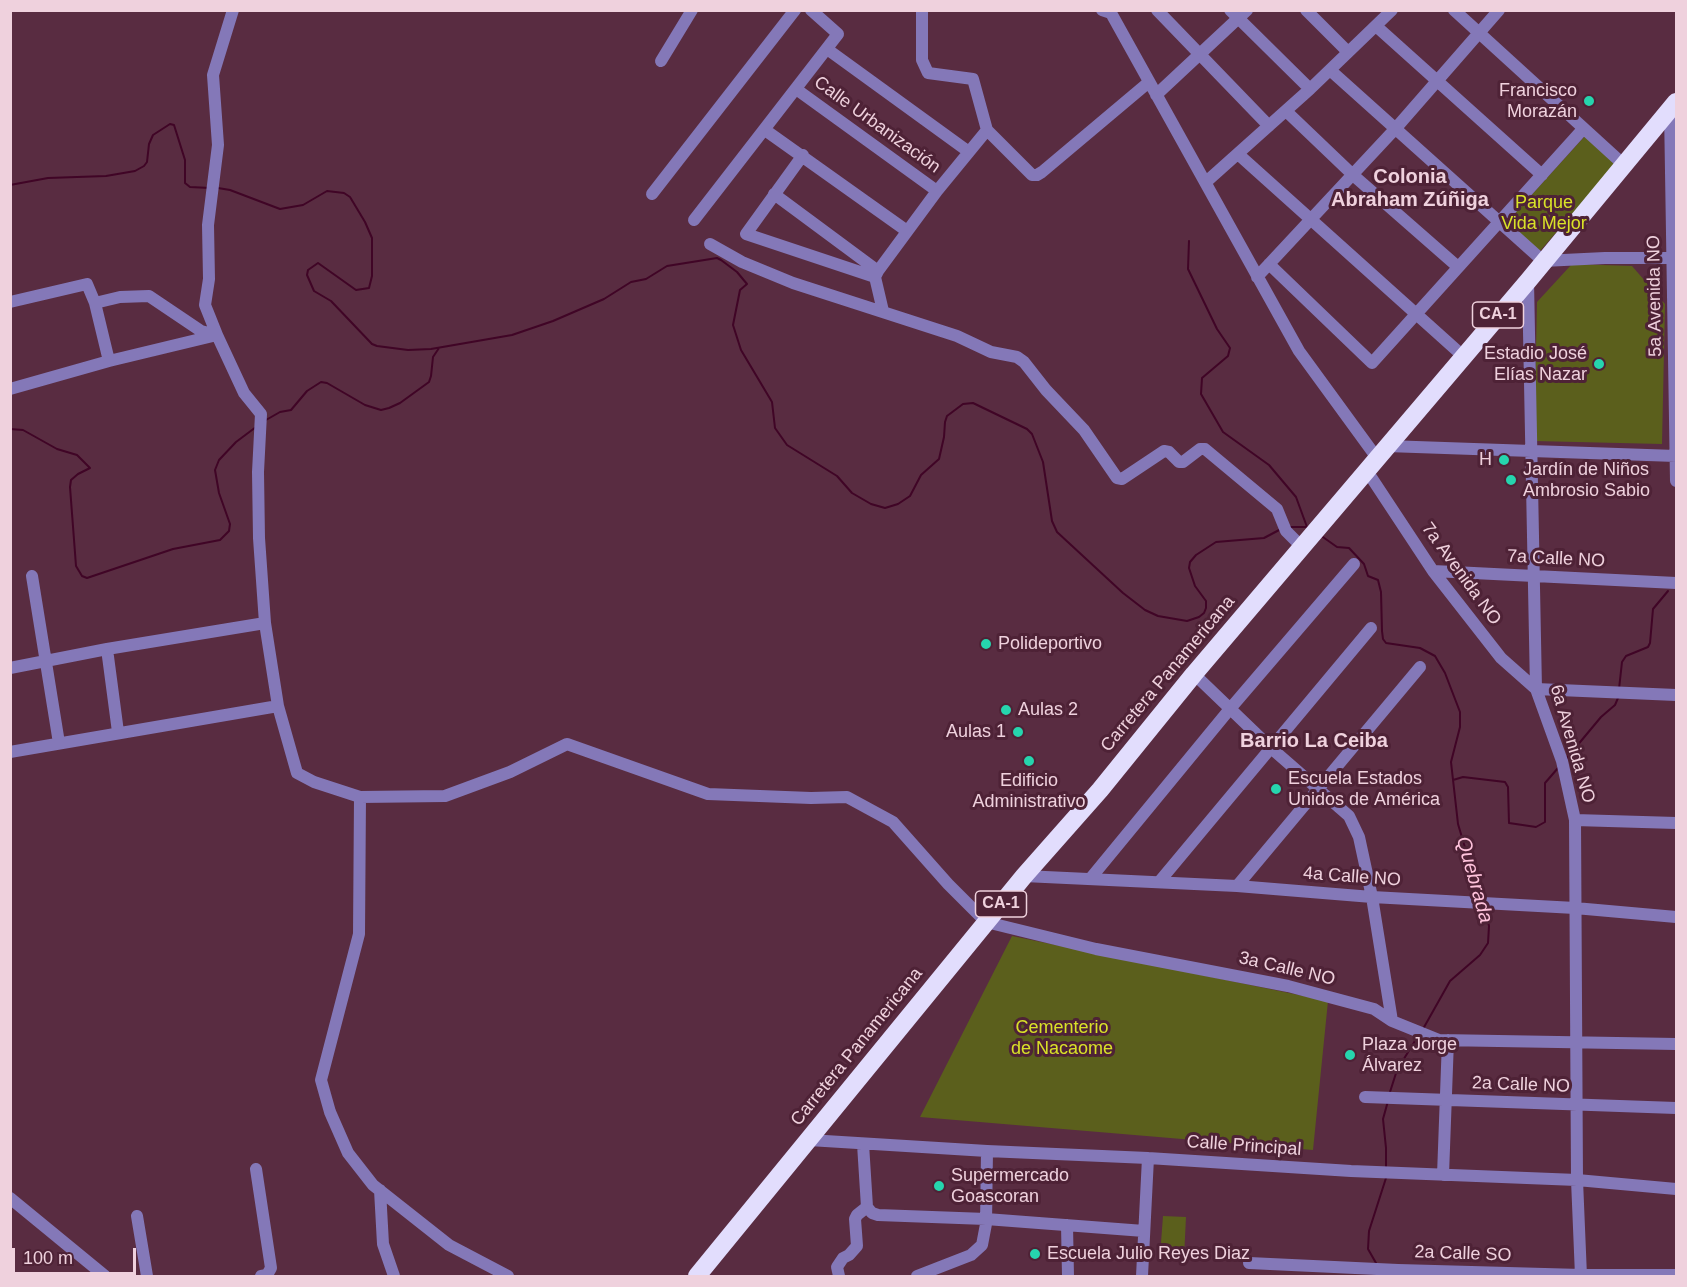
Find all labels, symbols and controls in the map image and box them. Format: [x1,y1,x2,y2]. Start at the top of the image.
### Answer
street label: Calle Urbanización [810,72,944,178]
place label: Francisco Morazán [1499,80,1577,122]
marker: Francisco Morazán [1582,94,1596,108]
district label: Colonia Abraham Zúñiga [1331,165,1489,212]
park label: Parque Vida Mejor [1501,192,1587,234]
street label: 5a Avenida NO [1643,235,1667,357]
road number: CA-1 [1472,302,1524,328]
place label: Estadio José Elías Nazar [1484,343,1587,386]
marker: Estadio José Elías Nazar [1592,357,1606,371]
place label: H [1479,449,1492,471]
marker: H [1497,453,1511,467]
place label: Jardín de Niños Ambrosio Sabio [1523,459,1650,502]
marker: Jardín de Niños Ambrosio Sabio [1504,473,1518,487]
street label: 7a Avenida NO [1416,518,1506,630]
street label: 7a Calle NO [1506,546,1606,572]
street label: Carretera Panamericana [1096,592,1240,756]
place label: Polideportivo [998,633,1102,655]
marker: Polideportivo [979,637,993,651]
street label: 6a Avenida NO [1545,683,1599,805]
place label: Aulas 2 [1018,699,1078,721]
marker: Aulas 2 [999,703,1013,717]
place label: Aulas 1 [946,721,1006,743]
marker: Aulas 1 [1011,725,1025,739]
district label: Barrio La Ceiba [1240,729,1388,753]
marker: Edificio Administrativo [1022,754,1036,768]
place label: Escuela Estados Unidos de América [1288,768,1440,810]
place label: Edificio Administrativo [972,770,1086,812]
marker: Escuela Estados Unidos de América [1269,782,1283,796]
water label: Quebrada [1450,834,1498,926]
street label: 4a Calle NO [1302,863,1402,891]
road number: CA-1 [976,891,1026,917]
street label: 3a Calle NO [1237,947,1337,991]
street label: Carretera Panamericana [787,964,927,1130]
park label: Cementerio de Nacaome [1011,1017,1113,1060]
place label: Plaza Jorge Álvarez [1362,1034,1457,1076]
marker: Plaza Jorge Álvarez [1343,1048,1357,1062]
street label: 2a Calle NO [1472,1072,1570,1098]
street label: Calle Principal [1186,1131,1302,1161]
place label: Supermercado Goascoran [951,1165,1069,1208]
marker: Supermercado Goascoran [932,1179,946,1193]
scale bar [15,1236,140,1274]
street label: 2a Calle SO [1414,1242,1512,1266]
place label: Escuela Julio Reyes Diaz [1047,1243,1250,1265]
marker: Escuela Julio Reyes Diaz [1028,1247,1042,1261]
text: 100 m [23,1248,73,1268]

